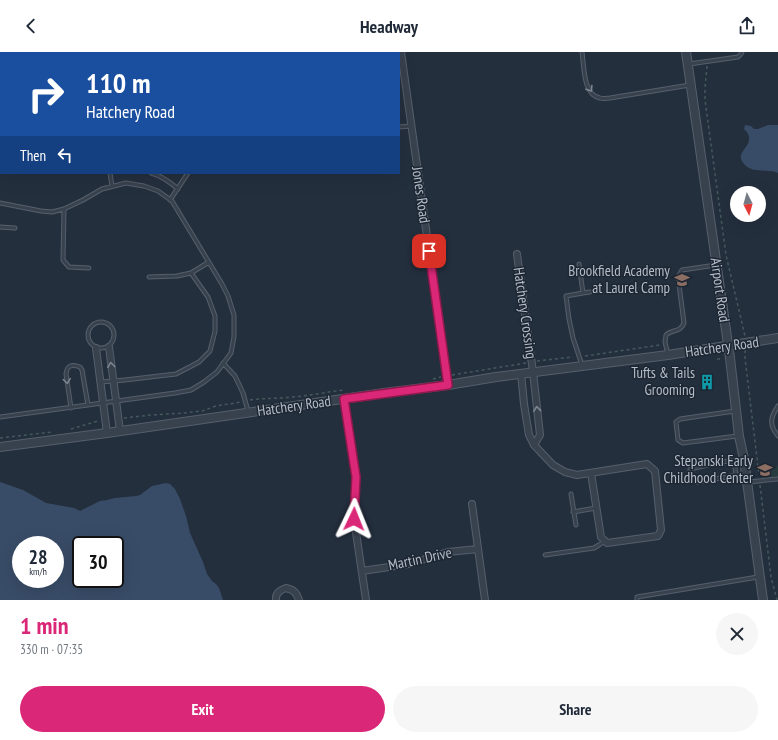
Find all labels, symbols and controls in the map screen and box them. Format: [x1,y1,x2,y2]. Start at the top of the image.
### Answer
icon: back [20,15,42,37]
text: Headway [360,15,418,38]
icon: share [736,15,758,37]
text: 110 m [86,64,150,101]
icon: right [20,68,72,120]
one-way arrow [585,85,592,92]
text: Hatchery Road [86,100,175,123]
icon: left [54,144,76,166]
text: Then [20,146,46,165]
street label: Jones Road [408,165,435,224]
north arrow [730,186,766,222]
map controls [730,186,766,222]
pin [412,234,446,268]
icon: arrive [418,240,440,262]
street label: Airport Road [707,257,734,323]
place label: Brookfield Academy at Laurel Camp [568,261,670,297]
street label: Hatchery Crossing [510,266,541,360]
school or university icon: Brookfield Academy at Laurel Camp [673,271,691,289]
street label: Hatchery Road [684,332,760,361]
one-way arrow [107,362,116,368]
place label: Tufts & Tails Grooming [631,363,695,399]
building icon: Tufts & Tails Grooming [698,373,716,391]
one-way arrow [62,378,71,384]
street label: Hatchery Road [256,391,332,420]
one-way arrow [532,406,541,412]
place label: Stepanski Early Childhood Center [664,451,754,487]
school or university icon: Stepanski Early Childhood Center [756,461,774,479]
position arrow [333,498,375,540]
speed limit sign: 30 [72,536,124,588]
street label: Martin Drive [386,543,453,575]
text: 28 [28,544,48,570]
text: km/h [29,565,47,578]
text: 1 min [20,610,68,641]
button: close [716,613,758,655]
text: 330 m · 07:35 [20,641,83,658]
button: Exit [20,686,385,732]
button: Share [393,686,758,732]

